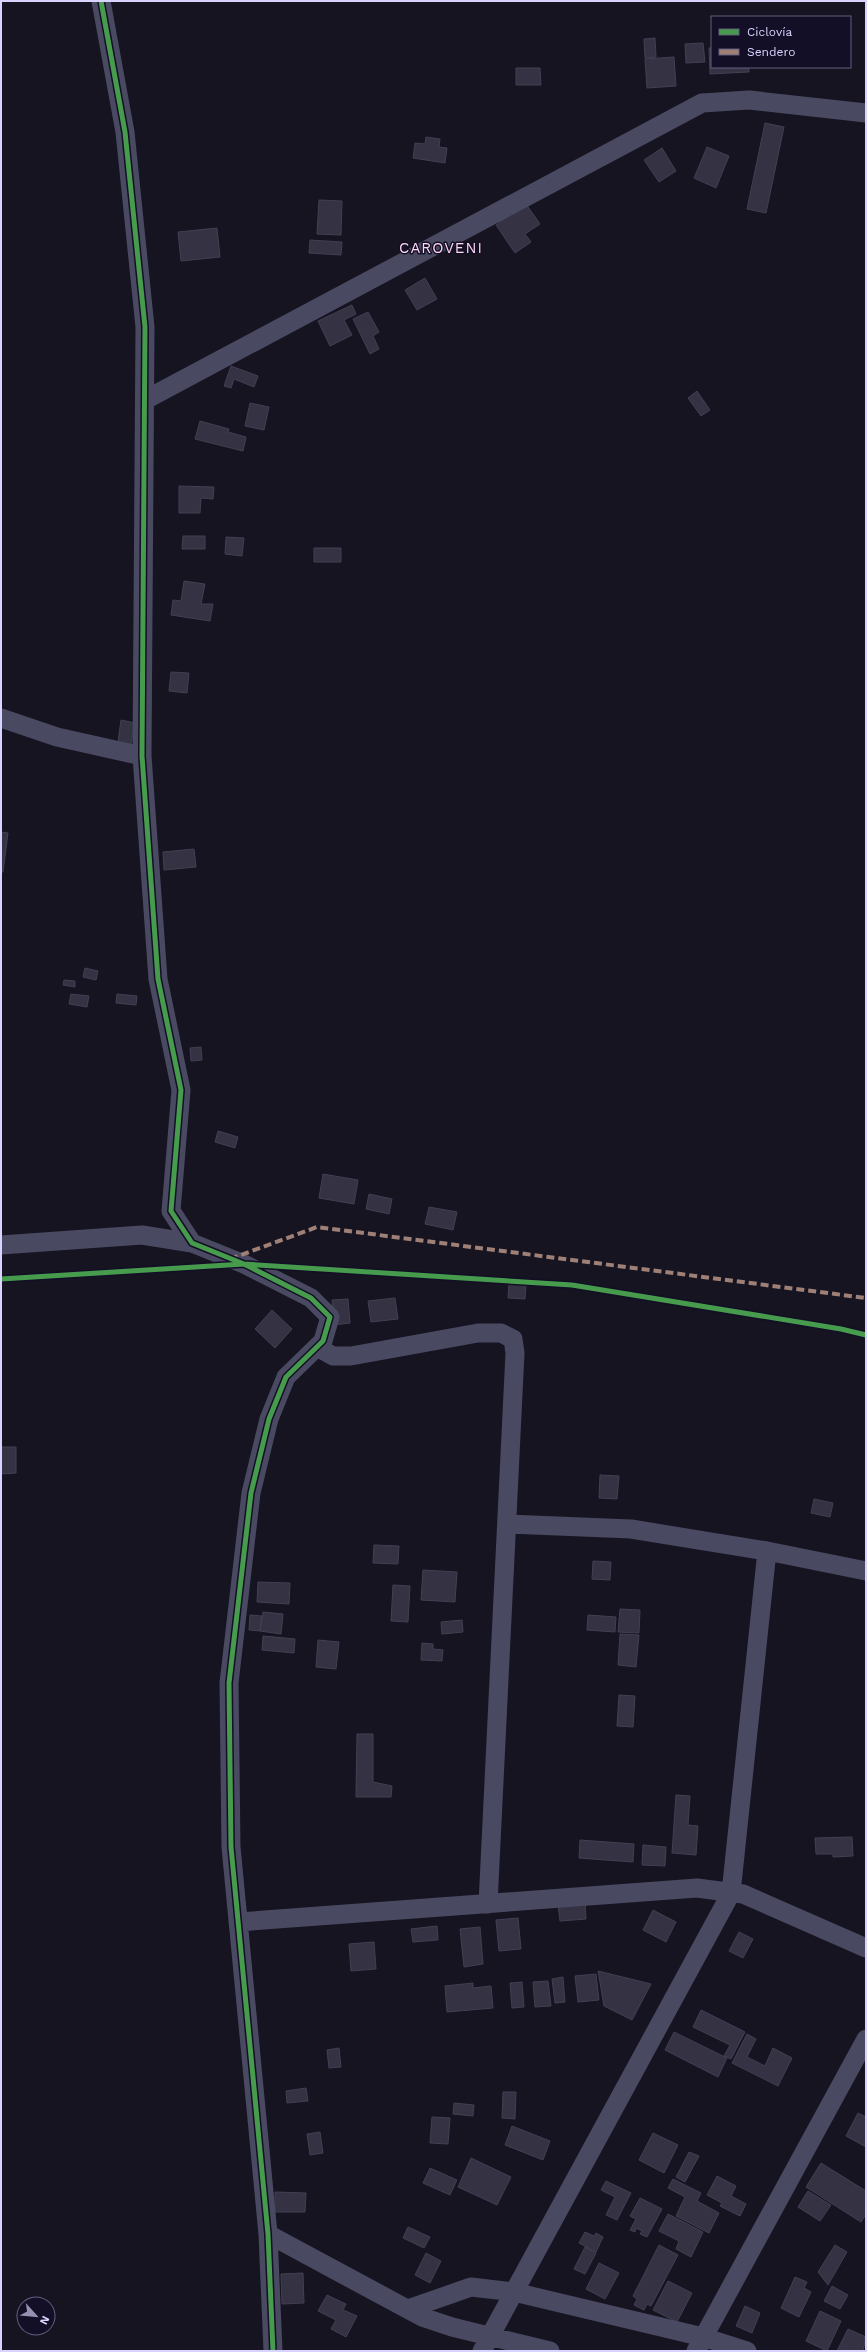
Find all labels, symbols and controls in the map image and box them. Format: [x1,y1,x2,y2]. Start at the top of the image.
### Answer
legend [711,16,851,68]
text: Ciclovía [747,25,792,39]
text: Sendero [747,45,795,59]
district label: CAROVENI [399,239,483,257]
north arrow [16,2296,56,2336]
text: N [37,2314,52,2327]

